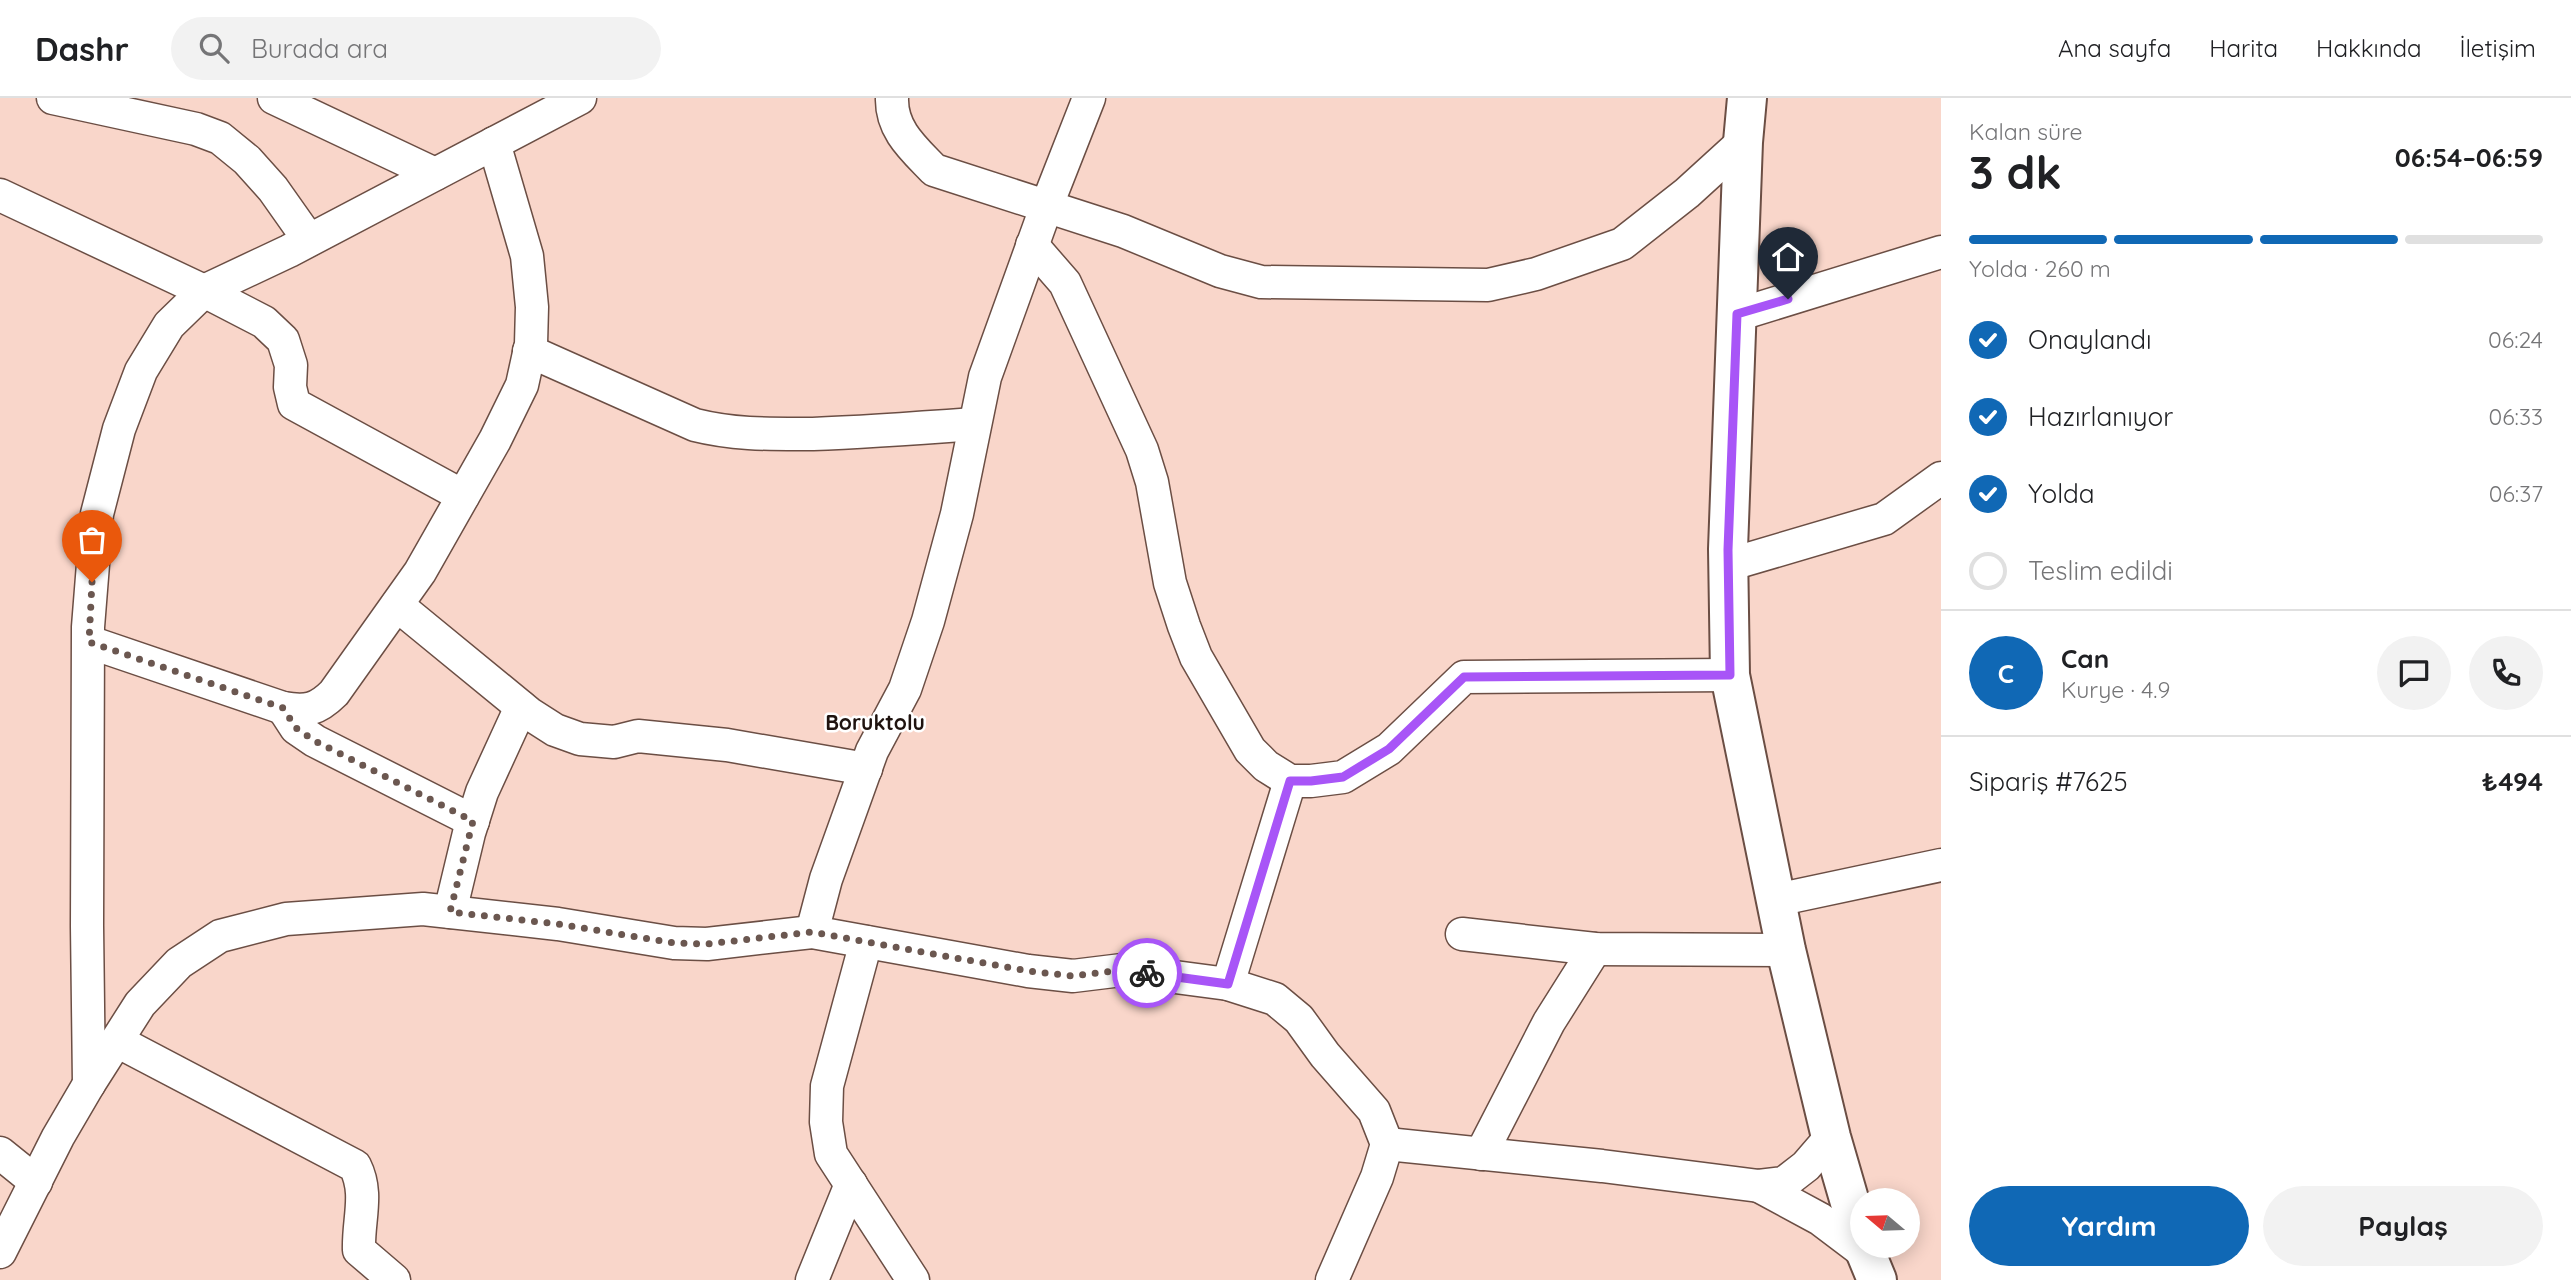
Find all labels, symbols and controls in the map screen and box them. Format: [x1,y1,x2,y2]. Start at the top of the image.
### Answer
search box [171,17,661,80]
text: Dashr [35,28,129,69]
icon: search [195,29,233,67]
text: Burada ara [251,32,388,65]
text: Ana sayfa [2058,33,2171,63]
text: Harita [2209,33,2278,63]
text: Hakkında [2316,33,2422,63]
text: İletişim [2460,33,2536,63]
text: Kalan süre [1969,117,2082,146]
text: 06:54–06:59 [2395,141,2543,174]
text: 3 dk [1969,143,2062,201]
pin [1758,227,1818,299]
icon: home [1769,238,1807,276]
text: Yolda · 260 m [1969,254,2111,283]
icon: check [1969,321,2007,359]
text: Onaylandı [2028,323,2152,356]
text: 06:24 [2488,325,2543,354]
icon: check [1969,398,2007,436]
text: Hazırlanıyor [2028,400,2173,433]
text: 06:33 [2489,402,2543,431]
icon: check [1969,475,2007,513]
text: Yolda [2028,477,2094,510]
text: 06:37 [2489,479,2543,508]
pin [62,510,122,582]
icon: bag [73,521,111,559]
text: Teslim edildi [2028,554,2173,587]
button: chat [2377,636,2451,710]
button: phone [2469,636,2543,710]
text: Can [2061,642,2109,675]
text: C [1998,657,2014,690]
text: Kurye · 4.9 [2061,675,2170,704]
district label: Boruktolu [825,709,925,735]
text: Sipariş #7625 [1969,765,2128,798]
text: ₺494 [2482,765,2543,798]
courier [1112,938,1182,1008]
icon: bike [1128,954,1166,992]
button: Yardım [1969,1186,2249,1266]
button: Paylaş [2263,1186,2543,1266]
north arrow [1850,1188,1920,1258]
map controls [1850,1188,1920,1258]

